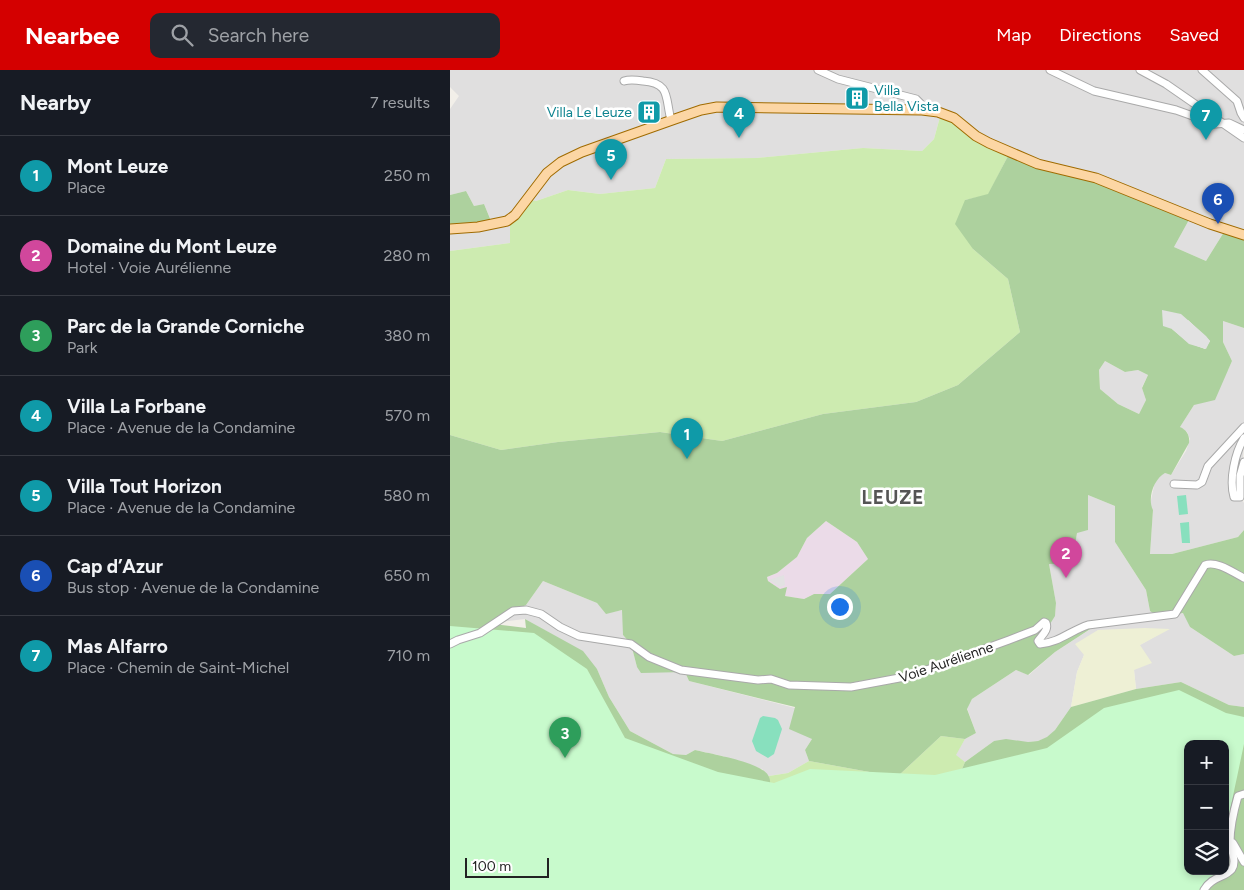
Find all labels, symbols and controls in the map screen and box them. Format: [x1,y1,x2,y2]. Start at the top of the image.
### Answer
search box [150,13,500,58]
text: Nearbee [25,21,120,50]
icon: search [168,21,196,49]
text: Search here [208,24,309,47]
text: Map [996,24,1031,46]
text: Directions [1059,24,1141,46]
text: Saved [1169,24,1219,46]
place label: Villa Bella Vista [874,82,939,115]
building icon: Villa Bella Vista [844,85,870,111]
text: Nearby [20,90,91,115]
text: 7 results [370,93,430,112]
pin: 4 [723,97,755,138]
building icon: Villa Le Leuze [636,99,662,125]
pin: 7 [1190,99,1222,140]
place label: Villa Le Leuze [547,104,632,121]
pin: 5 [595,139,627,180]
text: Mont Leuze [67,155,168,178]
text: 1 [33,166,39,185]
text: 250 m [384,166,430,185]
text: Place [67,178,105,197]
pin: 6 [1202,183,1234,224]
text: Domaine du Mont Leuze [67,235,277,258]
text: 2 [31,246,41,265]
text: 280 m [383,246,430,265]
text: Hotel · Voie Aurélienne [67,258,231,277]
text: Parc de la Grande Corniche [67,315,304,338]
text: 3 [32,326,40,345]
text: 380 m [384,326,430,345]
text: Park [67,338,97,357]
text: Villa La Forbane [67,395,206,418]
text: 4 [31,406,41,425]
text: 570 m [384,406,430,425]
text: Place · Avenue de la Condamine [67,418,295,437]
pin: 1 [671,418,703,459]
text: Villa Tout Horizon [67,475,222,498]
text: 5 [31,486,41,505]
text: 580 m [383,486,430,505]
district label: LEUZE [862,486,924,509]
text: Place · Avenue de la Condamine [67,498,295,517]
pin: 2 [1050,537,1082,578]
text: Cap d’Azur [67,555,163,578]
text: 6 [31,566,41,585]
text: 650 m [384,566,430,585]
text: Bus stop · Avenue de la Condamine [67,578,319,597]
your location [827,594,853,620]
text: Mas Alfarro [67,635,168,658]
street label: Voie Aurélienne [897,638,996,687]
text: 7 [32,646,40,665]
text: 710 m [387,646,430,665]
text: Place · Chemin de Saint-Michel [67,658,289,677]
pin: 3 [549,717,581,758]
map controls [1184,740,1229,875]
button: + [1184,740,1229,785]
button: − [1184,785,1229,830]
button: layers [1184,830,1229,875]
scale bar [465,855,549,878]
text: 100 m [472,858,511,875]

